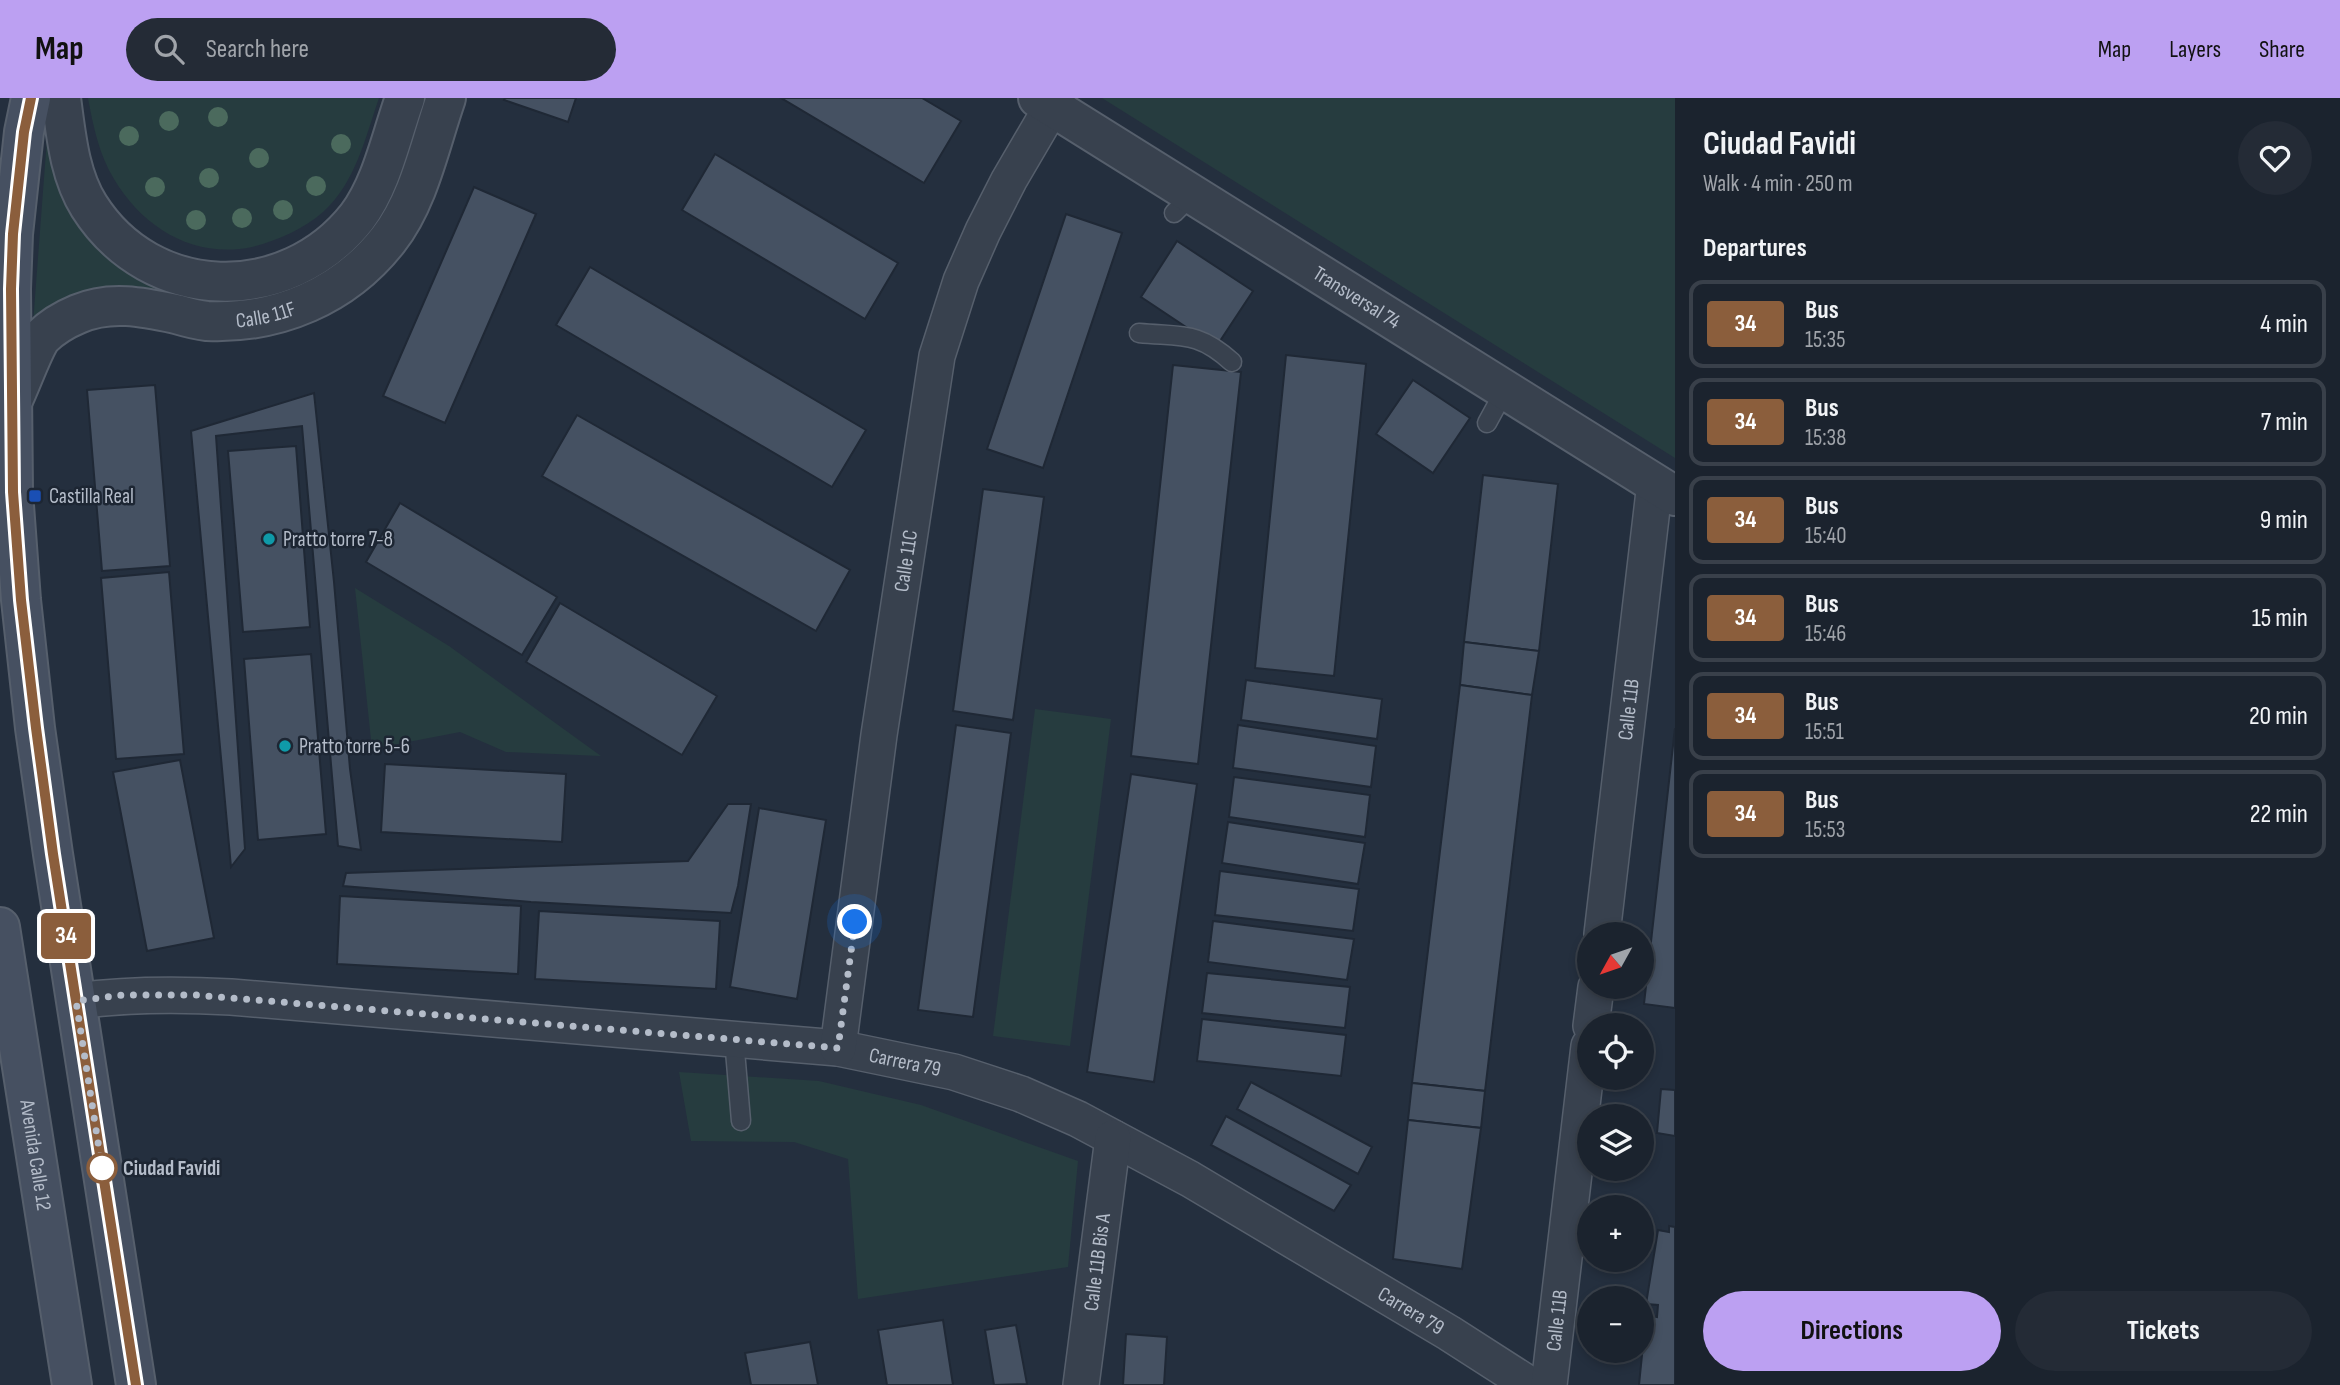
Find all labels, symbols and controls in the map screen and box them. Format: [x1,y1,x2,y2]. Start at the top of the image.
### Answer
search box [126,18,616,81]
text: Map [35,29,84,69]
icon: search [150,30,188,68]
text: Search here [206,34,309,65]
text: Map [2098,35,2131,64]
text: Layers [2169,35,2221,64]
text: Share [2259,35,2305,64]
button: heart [2238,121,2312,195]
text: Ciudad Favidi [1703,124,1856,164]
text: Walk · 4 min · 250 m [1703,170,1853,198]
text: Departures [1703,233,1807,264]
street label: Transversal 74 [1308,261,1405,334]
text: Bus [1805,295,1839,326]
street label: Calle 11F [235,296,299,333]
text: 34 [1735,309,1756,338]
text: 4 min [2260,309,2308,340]
text: 15:35 [1805,326,1845,354]
text: Bus [1805,393,1839,424]
text: 34 [1735,407,1756,436]
text: 7 min [2261,407,2308,438]
text: 15:38 [1805,424,1846,452]
place label: Castilla Real [49,484,134,509]
marker: Castilla Real [27,488,43,504]
text: Bus [1805,491,1839,522]
text: 34 [1735,505,1756,534]
text: 9 min [2260,505,2308,536]
text: 15:40 [1805,522,1847,550]
place label: Pratto torre 7-8 [283,527,393,552]
street label: Calle 11C [889,528,923,594]
marker: Pratto torre 7-8 [261,531,277,547]
text: Bus [1805,589,1839,620]
text: 34 [1735,603,1756,632]
text: 15 min [2252,603,2308,634]
text: 15:46 [1805,620,1846,648]
street label: Calle 11B [1613,677,1645,742]
text: Bus [1805,687,1839,718]
text: 34 [1735,701,1756,730]
text: 20 min [2249,701,2308,732]
text: 15:51 [1805,718,1844,746]
place label: Pratto torre 5-6 [299,734,410,759]
marker: Pratto torre 5-6 [277,738,293,754]
text: Bus [1805,785,1839,816]
text: 34 [1735,799,1756,828]
text: 22 min [2250,799,2308,830]
text: 15:53 [1805,816,1845,844]
your location [837,904,872,939]
line badge: 34 [34,913,98,959]
text: 34 [55,921,77,950]
north arrow [1577,922,1654,999]
map controls [1577,922,1654,1363]
button: locate [1577,1013,1654,1090]
street label: Carrera 79 [867,1043,943,1082]
street label: Avenida Calle 12 [14,1097,56,1213]
button: layers [1577,1104,1654,1181]
marker: Ciudad Favidi [87,1153,117,1183]
place label: Ciudad Favidi [123,1156,220,1181]
button: + [1577,1195,1654,1272]
street label: Calle 11B Bis A [1079,1211,1116,1312]
street label: Carrera 79 [1373,1282,1449,1340]
button: − [1577,1286,1654,1363]
street label: Calle 11B [1541,1288,1573,1353]
button: Directions [1703,1291,2001,1371]
button: Tickets [2015,1291,2312,1371]

